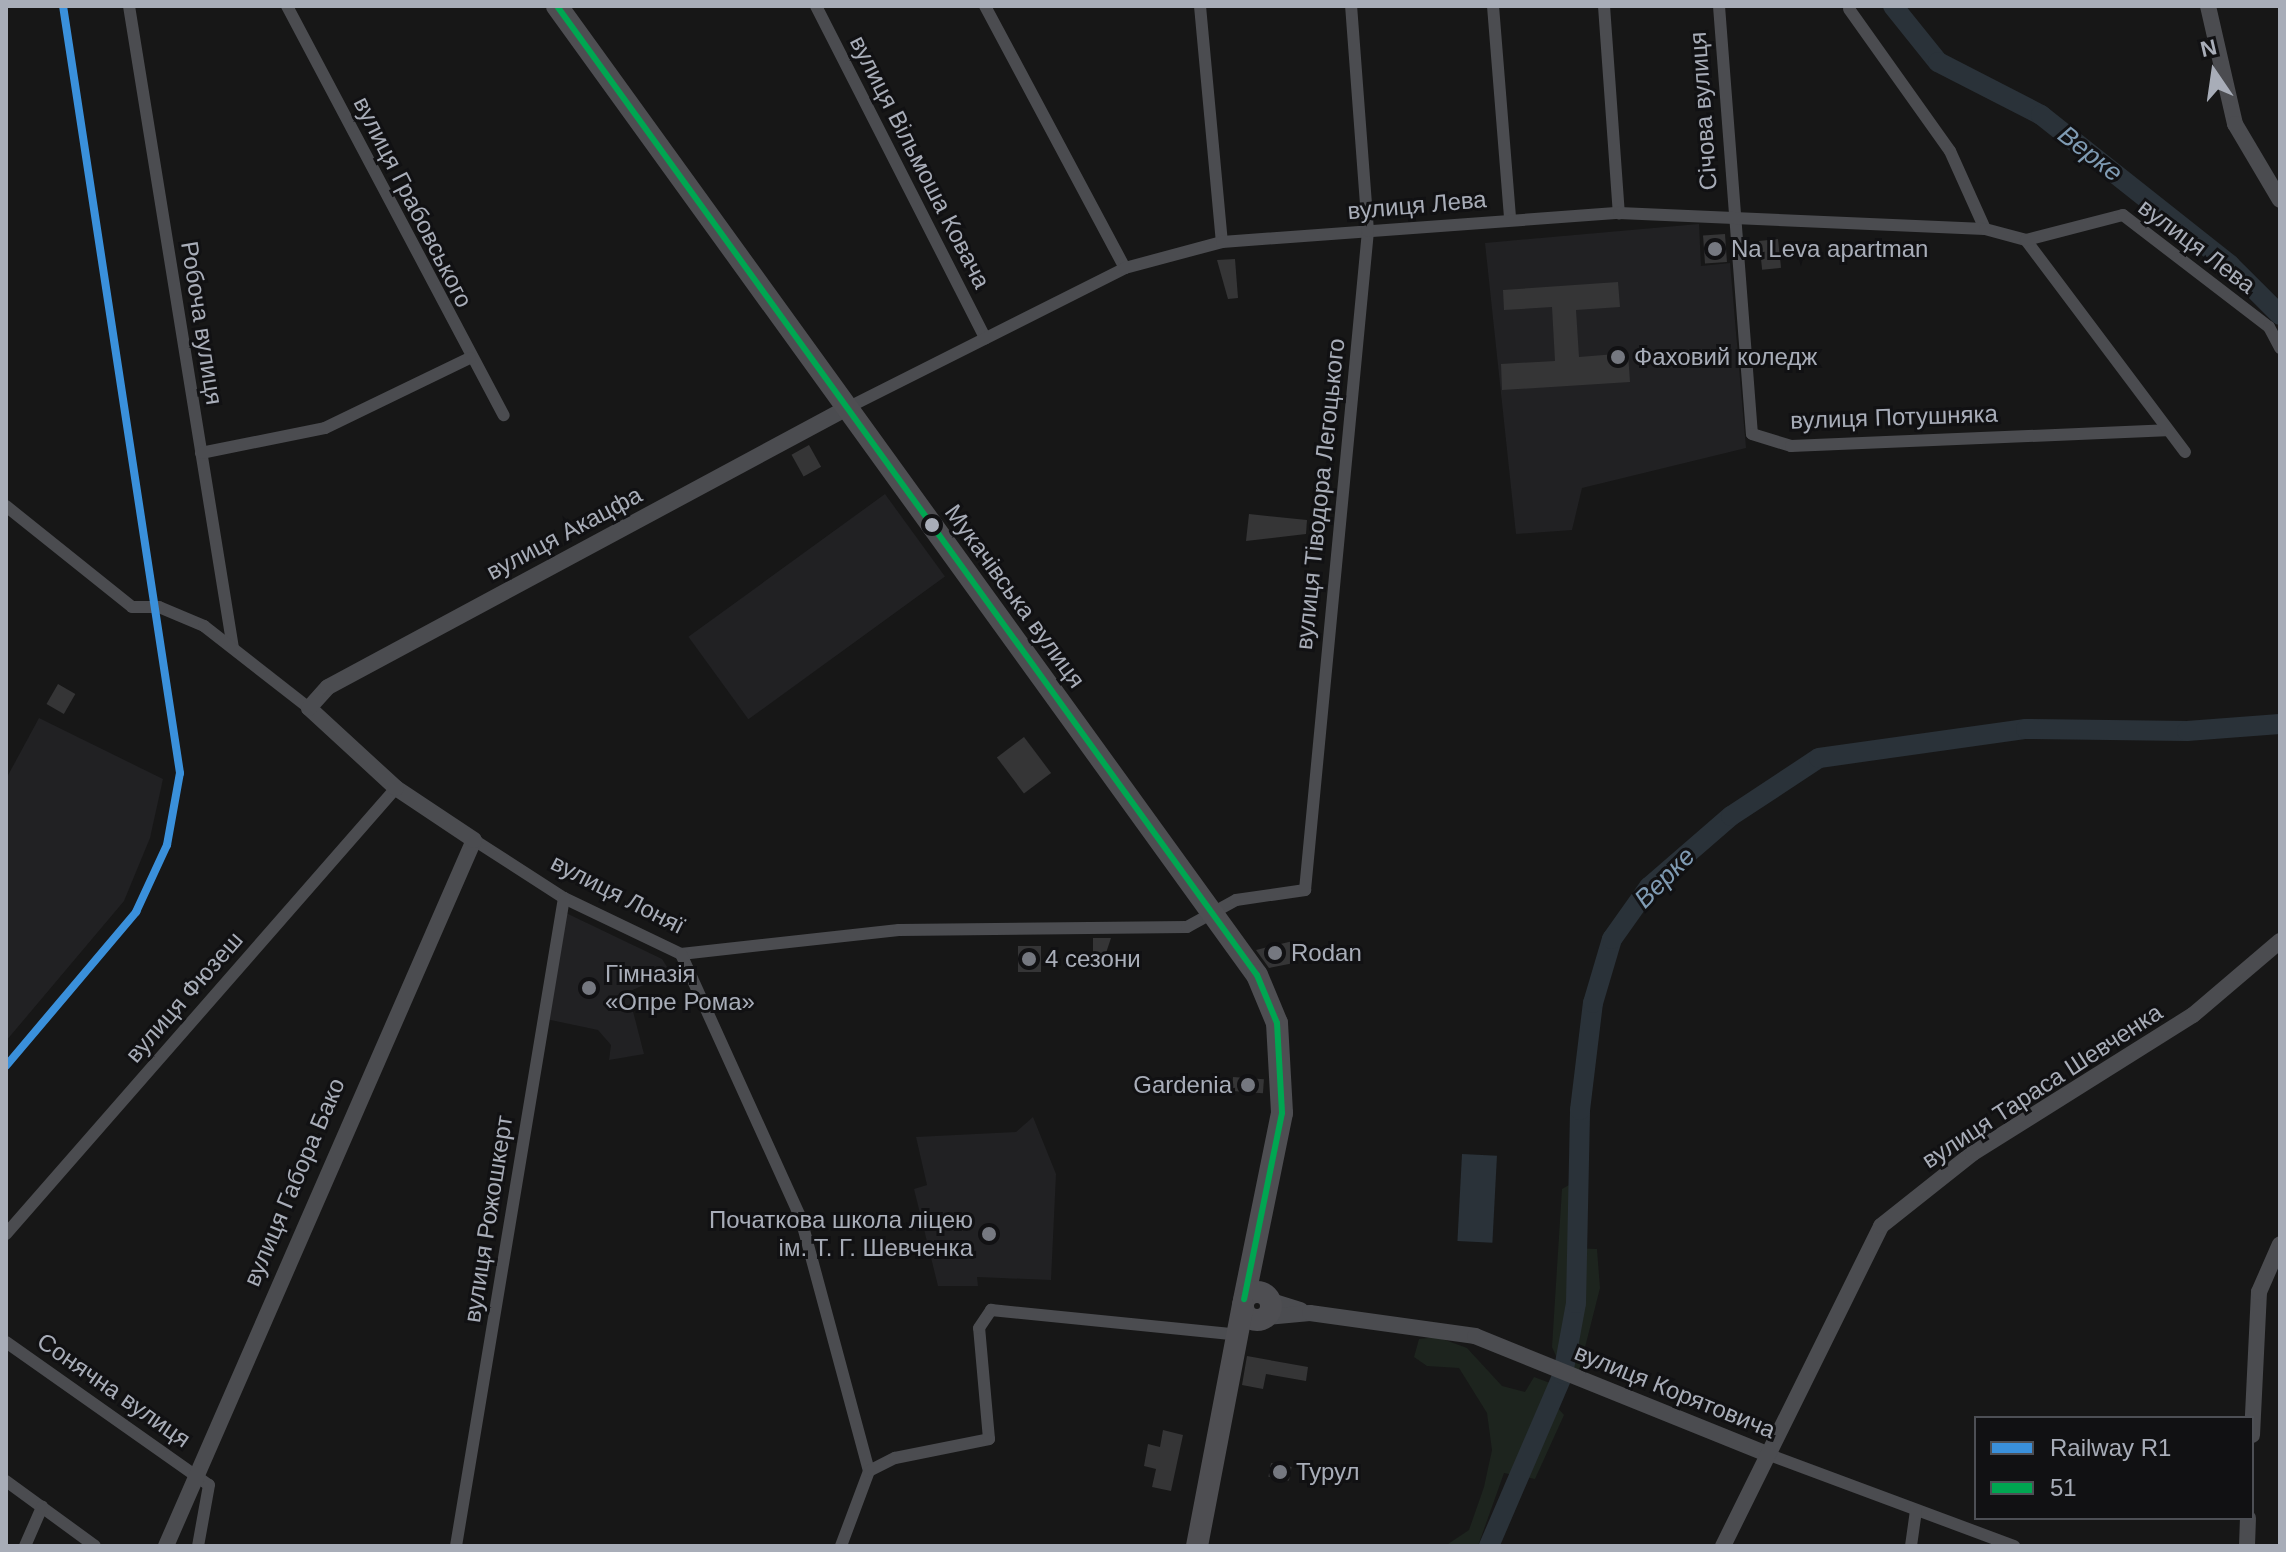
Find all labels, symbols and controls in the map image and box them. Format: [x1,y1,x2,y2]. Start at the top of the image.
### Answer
street label: вулиця Вільмоша Ковача [844,31,996,293]
street label: Січова вулиця [1683,31,1723,191]
north arrow [2174,32,2254,112]
text: N [2198,34,2219,62]
street label: вулиця Грабовського [347,92,479,312]
water label: Верке [2052,119,2128,189]
street label: вулиця Лева [1346,185,1488,225]
street label: вулиця Лева [2133,193,2261,299]
place label: Na Leva apartman [1731,235,1928,263]
street label: Робоча вулиця [175,239,229,407]
marker: Na Leva apartman [1706,240,1724,258]
street label: вулиця Тіводора Легоцького [1289,337,1351,651]
place label: Фаховий коледж [1634,343,1817,371]
marker: Фаховий коледж [1609,348,1627,366]
street label: вулиця Потушняка [1790,399,1998,435]
street label: вулиця Акацфа [481,480,647,586]
street label: Мукачівська вулиця [939,499,1091,693]
unlabelled marker [924,517,940,533]
water label: Верке [1628,841,1702,915]
street label: вулиця Лоняї [546,848,690,940]
street label: вулиця Фюзеш [119,926,249,1068]
place label: Rodan [1291,939,1362,967]
marker: Rodan [1266,944,1284,962]
place label: 4 сезони [1045,945,1141,973]
marker: 4 сезони [1020,950,1038,968]
place label: Гімназія «Опре Рома» [605,960,755,1016]
marker: Гімназія «Опре Рома» [580,979,598,997]
street label: вулиця Тараса Шевченка [1916,997,2168,1175]
place label: Gardenia [1133,1071,1232,1099]
street label: вулиця Габора Бако [237,1074,351,1290]
marker: Gardenia [1239,1076,1257,1094]
street label: вулиця Рожошкерт [457,1113,519,1325]
place label: Початкова школа ліцею ім. Т. Г. Шевченка [709,1206,973,1262]
marker: Початкова школа ліцею ім. Т. Г. Шевченка [980,1225,998,1243]
street label: Сонячна вулиця [32,1326,196,1454]
street label: вулиця Корятовича [1570,1338,1780,1444]
legend [1974,1416,2254,1520]
text: Railway R1 [2050,1434,2171,1461]
place label: Турул [1296,1458,1360,1486]
marker: Турул [1271,1463,1289,1481]
text: 51 [2050,1474,2077,1501]

